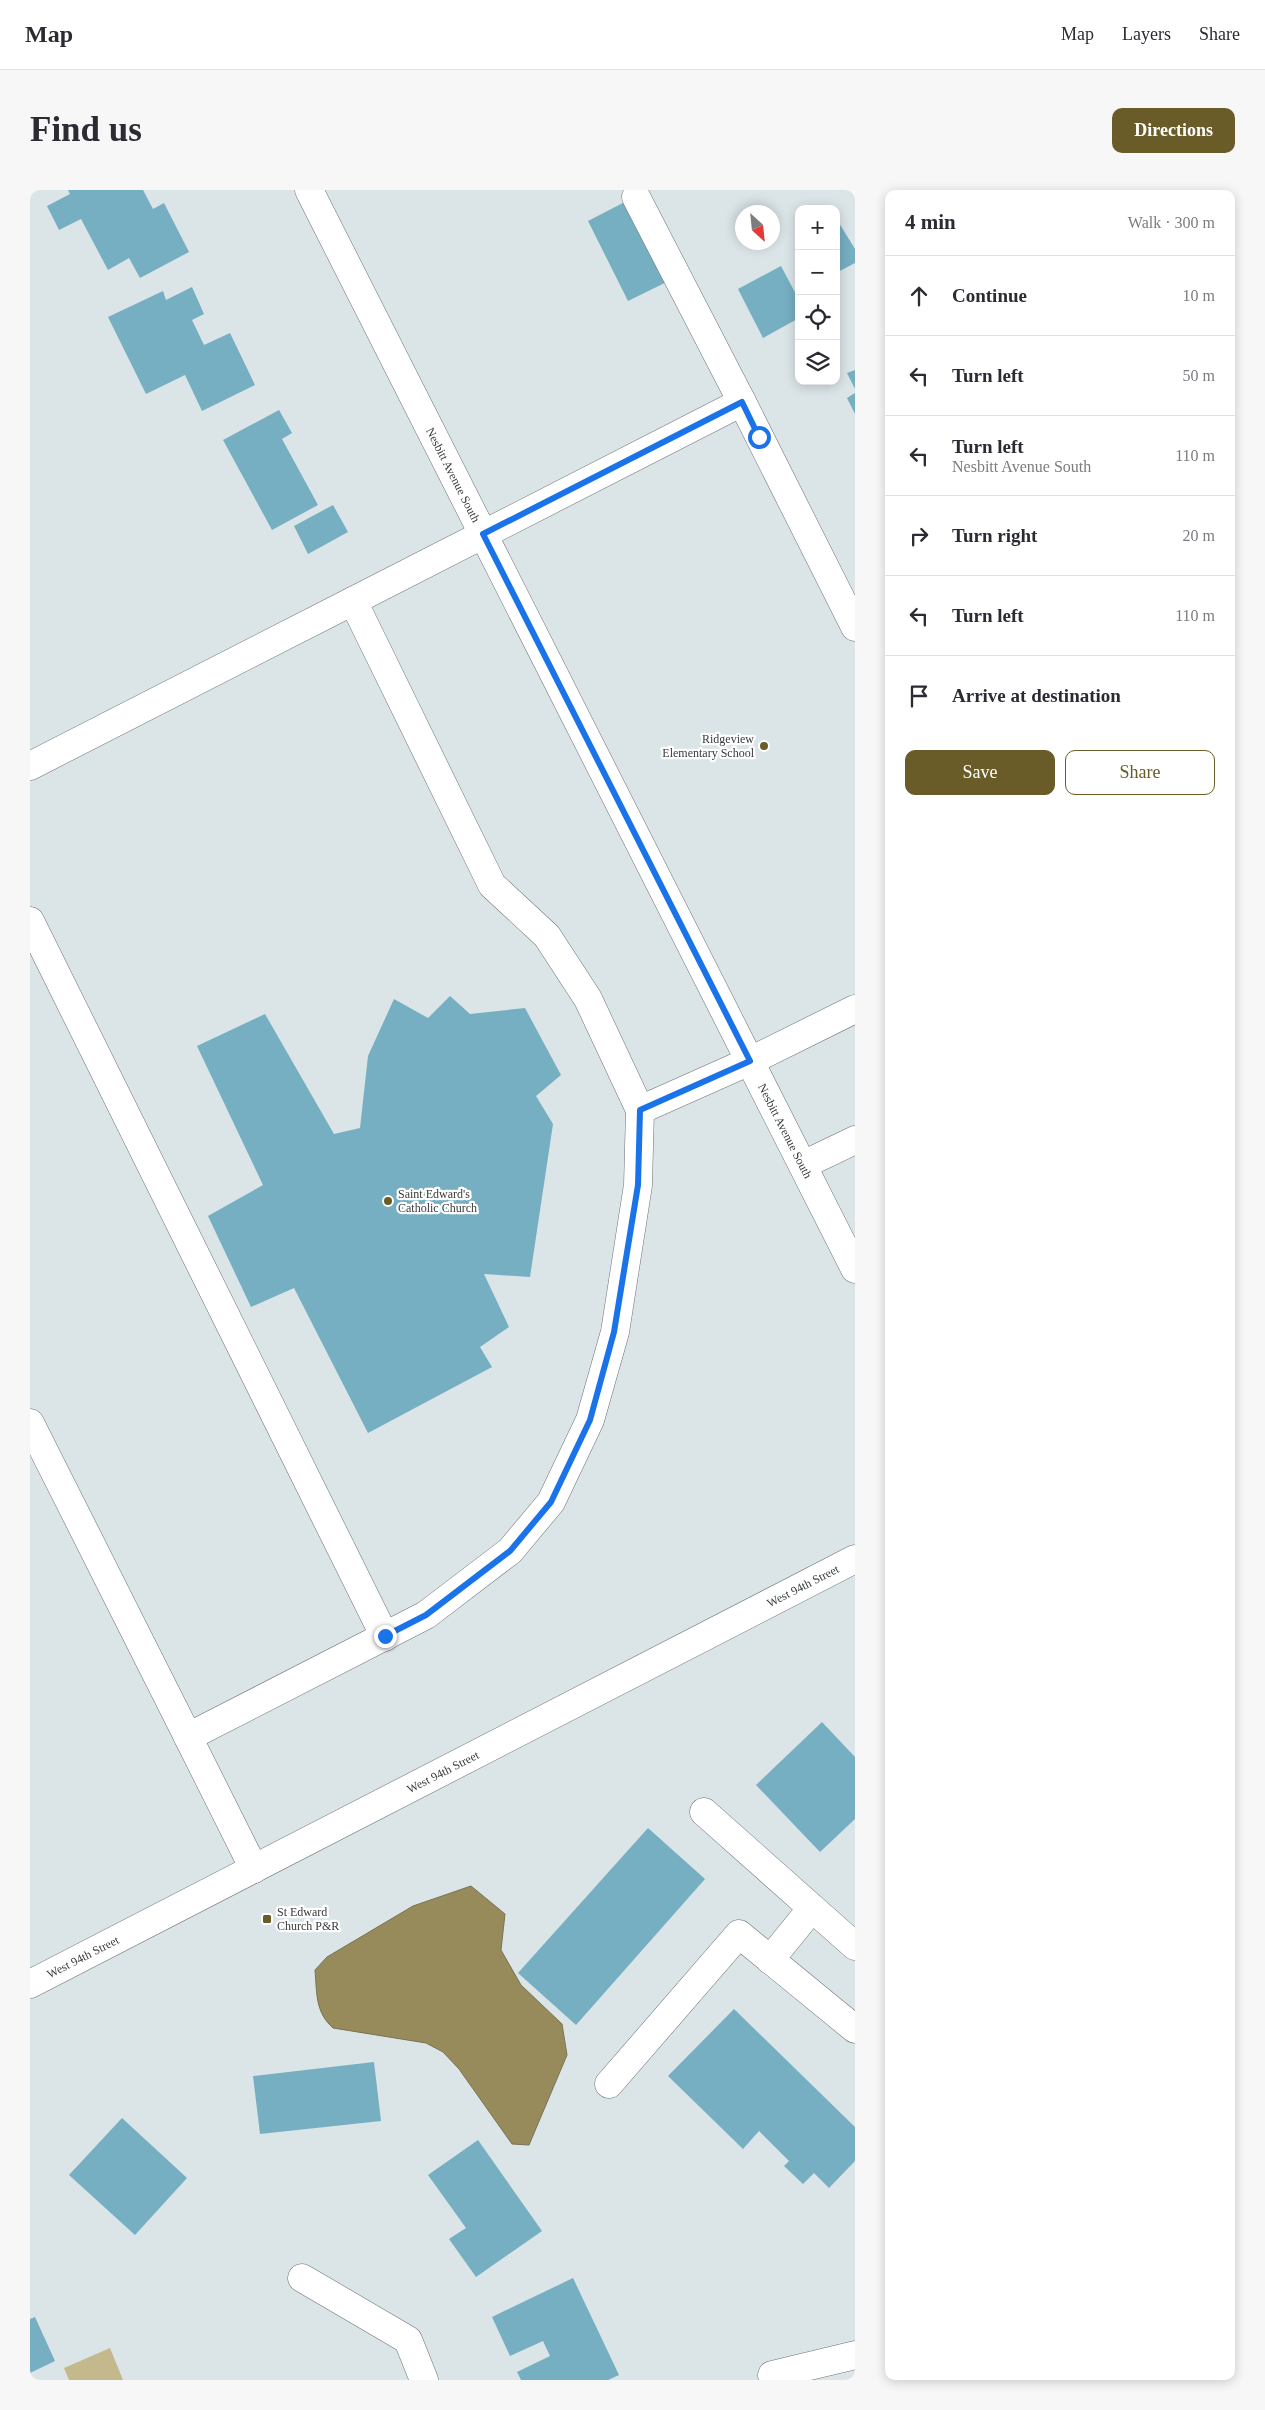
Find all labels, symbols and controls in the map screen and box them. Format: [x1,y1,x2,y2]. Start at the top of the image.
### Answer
text: Map [25,21,73,47]
text: Map [1061,24,1094,44]
text: Layers [1122,24,1171,44]
text: Share [1199,24,1240,44]
button: Directions [1112,108,1235,153]
text: Find us [30,110,142,149]
north arrow [735,205,780,250]
map controls [795,205,840,385]
button: + [795,205,840,250]
text: 4 min [905,210,956,234]
text: Walk · 300 m [1128,214,1215,231]
button: − [795,250,840,295]
icon: ahead [905,282,933,310]
text: Continue [952,285,1027,306]
text: 10 m [1183,287,1215,304]
button: locate [795,295,840,340]
button: layers [795,340,840,385]
icon: left [905,362,933,390]
text: Turn left [952,365,1024,386]
text: 50 m [1183,367,1215,384]
street label: Nesbitt Avenue South [423,425,483,525]
route start [748,426,771,449]
text: Turn left [952,436,1024,457]
icon: left [905,442,933,470]
text: 110 m [1175,447,1215,464]
text: Nesbitt Avenue South [952,458,1091,475]
icon: right [905,522,933,550]
text: Turn right [952,525,1037,546]
text: 20 m [1183,527,1215,544]
icon: left [905,602,933,630]
text: Turn left [952,605,1024,626]
text: 110 m [1175,607,1215,624]
icon: arrive [905,682,933,710]
text: Arrive at destination [952,685,1121,706]
place label: Ridgeview Elementary School [662,732,755,760]
marker: Ridgeview Elementary School [758,740,770,752]
button: Save [905,750,1055,795]
button: Share [1065,750,1215,795]
street label: Nesbitt Avenue South [755,1081,815,1181]
place label: Saint Edward's Catholic Church [398,1187,477,1215]
marker: Saint Edward's Catholic Church [382,1195,394,1207]
street label: West 94th Street [765,1562,842,1610]
route end [374,1625,397,1648]
street label: West 94th Street [405,1748,482,1796]
place label: St Edward Church P&R [277,1905,339,1933]
marker: St Edward Church P&R [261,1913,273,1925]
street label: West 94th Street [45,1933,122,1981]

